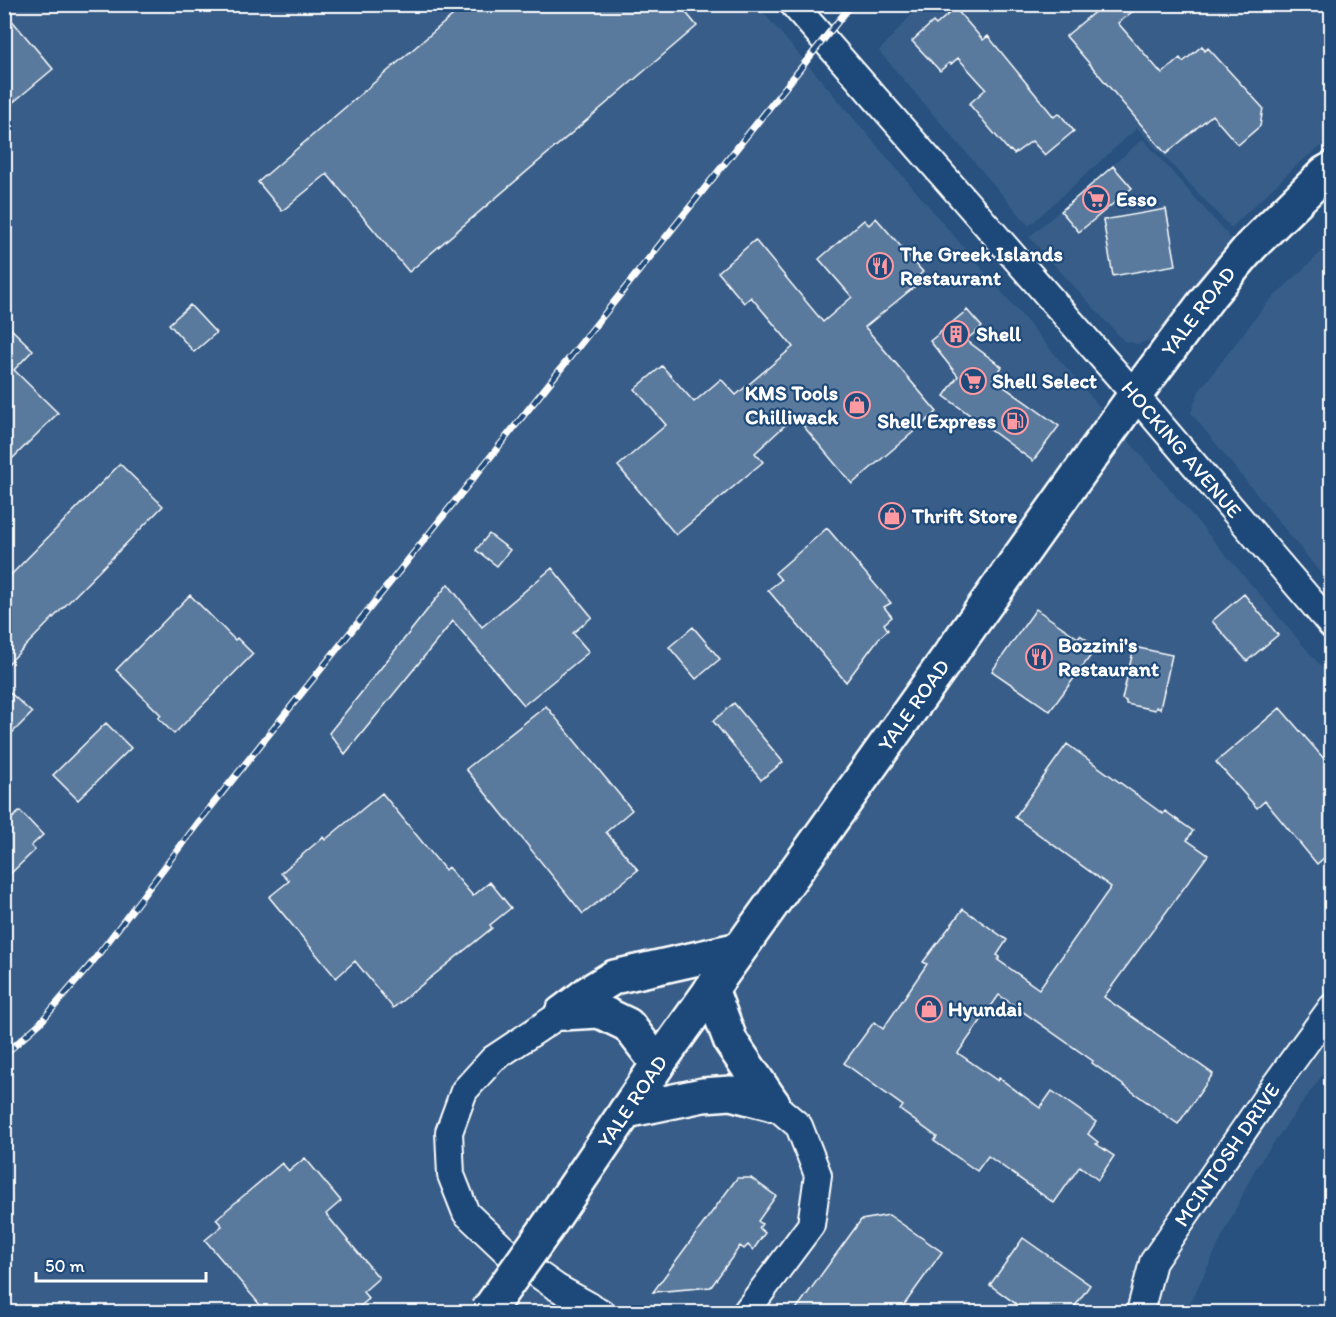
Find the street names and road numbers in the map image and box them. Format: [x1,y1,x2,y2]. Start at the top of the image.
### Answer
street label: YALE ROAD [1156,261,1241,361]
street label: HOCKING AVENUE [1116,375,1247,523]
street label: YALE ROAD [872,654,955,756]
street label: YALE ROAD [592,1050,672,1153]
street label: MCINTOSH DRIVE [1168,1078,1285,1231]

